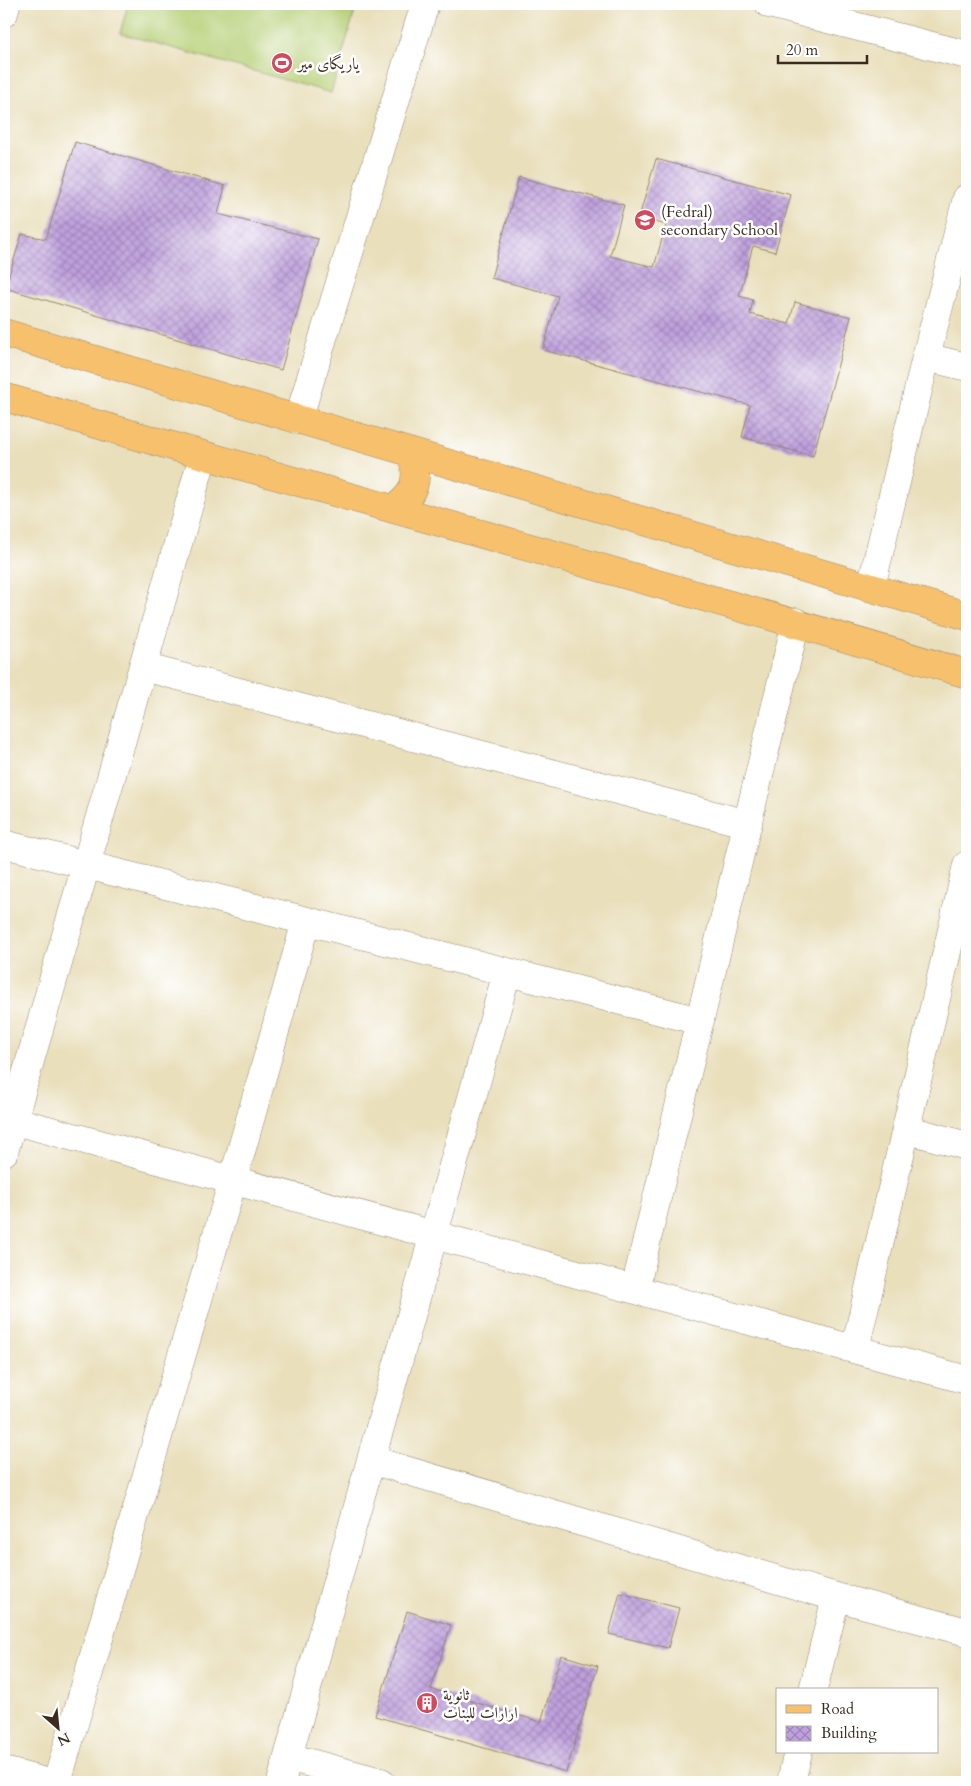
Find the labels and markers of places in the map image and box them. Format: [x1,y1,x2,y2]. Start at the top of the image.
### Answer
sports icon: یاریگای میر [270,51,294,75]
place label: یاریگای میر [296,53,360,75]
place label: (Fedral) secondary School [661,201,778,241]
school or university icon: (Fedral) secondary School [633,208,657,232]
place label: ثانوية ارارات للبنات [443,1684,518,1724]
building icon: ثانوية ارارات للبنات [415,1691,439,1715]

